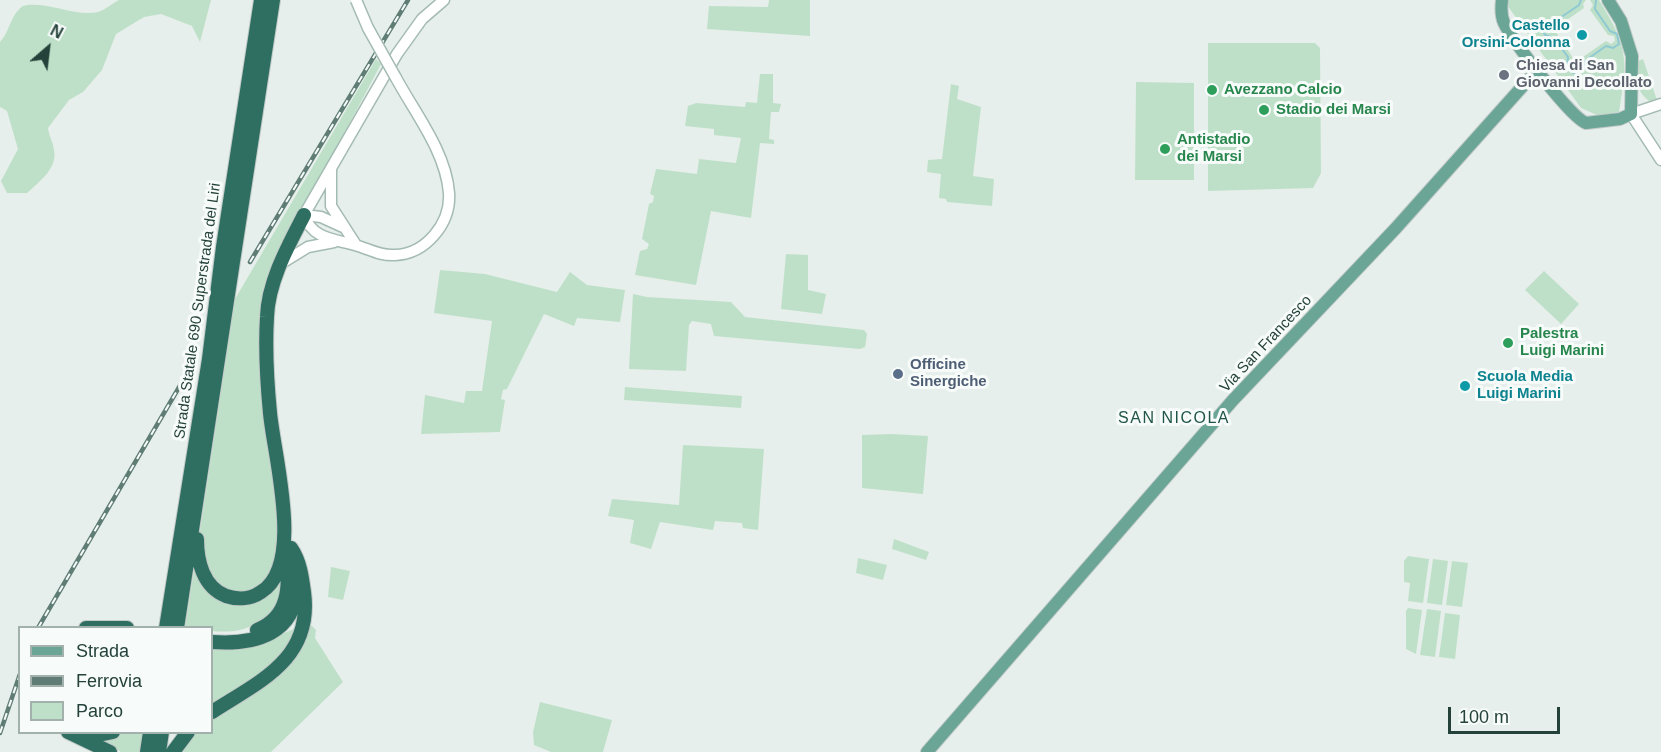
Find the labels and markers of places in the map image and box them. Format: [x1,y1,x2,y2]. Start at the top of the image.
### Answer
place label: Castello Orsini-Colonna [1462,17,1570,52]
marker: Castello Orsini-Colonna [1575,28,1589,42]
place label: Chiesa di San Giovanni Decollato [1516,57,1652,92]
marker: Chiesa di San Giovanni Decollato [1497,68,1511,82]
place label: Avezzano Calcio [1224,81,1342,99]
marker: Avezzano Calcio [1205,83,1219,97]
place label: Stadio dei Marsi [1276,101,1391,119]
marker: Stadio dei Marsi [1257,103,1271,117]
place label: Antistadio dei Marsi [1177,131,1250,166]
marker: Antistadio dei Marsi [1158,142,1172,156]
place label: Palestra Luigi Marini [1520,325,1604,360]
marker: Palestra Luigi Marini [1501,336,1515,350]
place label: Officine Sinergiche [910,356,987,391]
marker: Officine Sinergiche [891,367,905,381]
place label: Scuola Media Luigi Marini [1477,368,1573,403]
marker: Scuola Media Luigi Marini [1458,379,1472,393]

